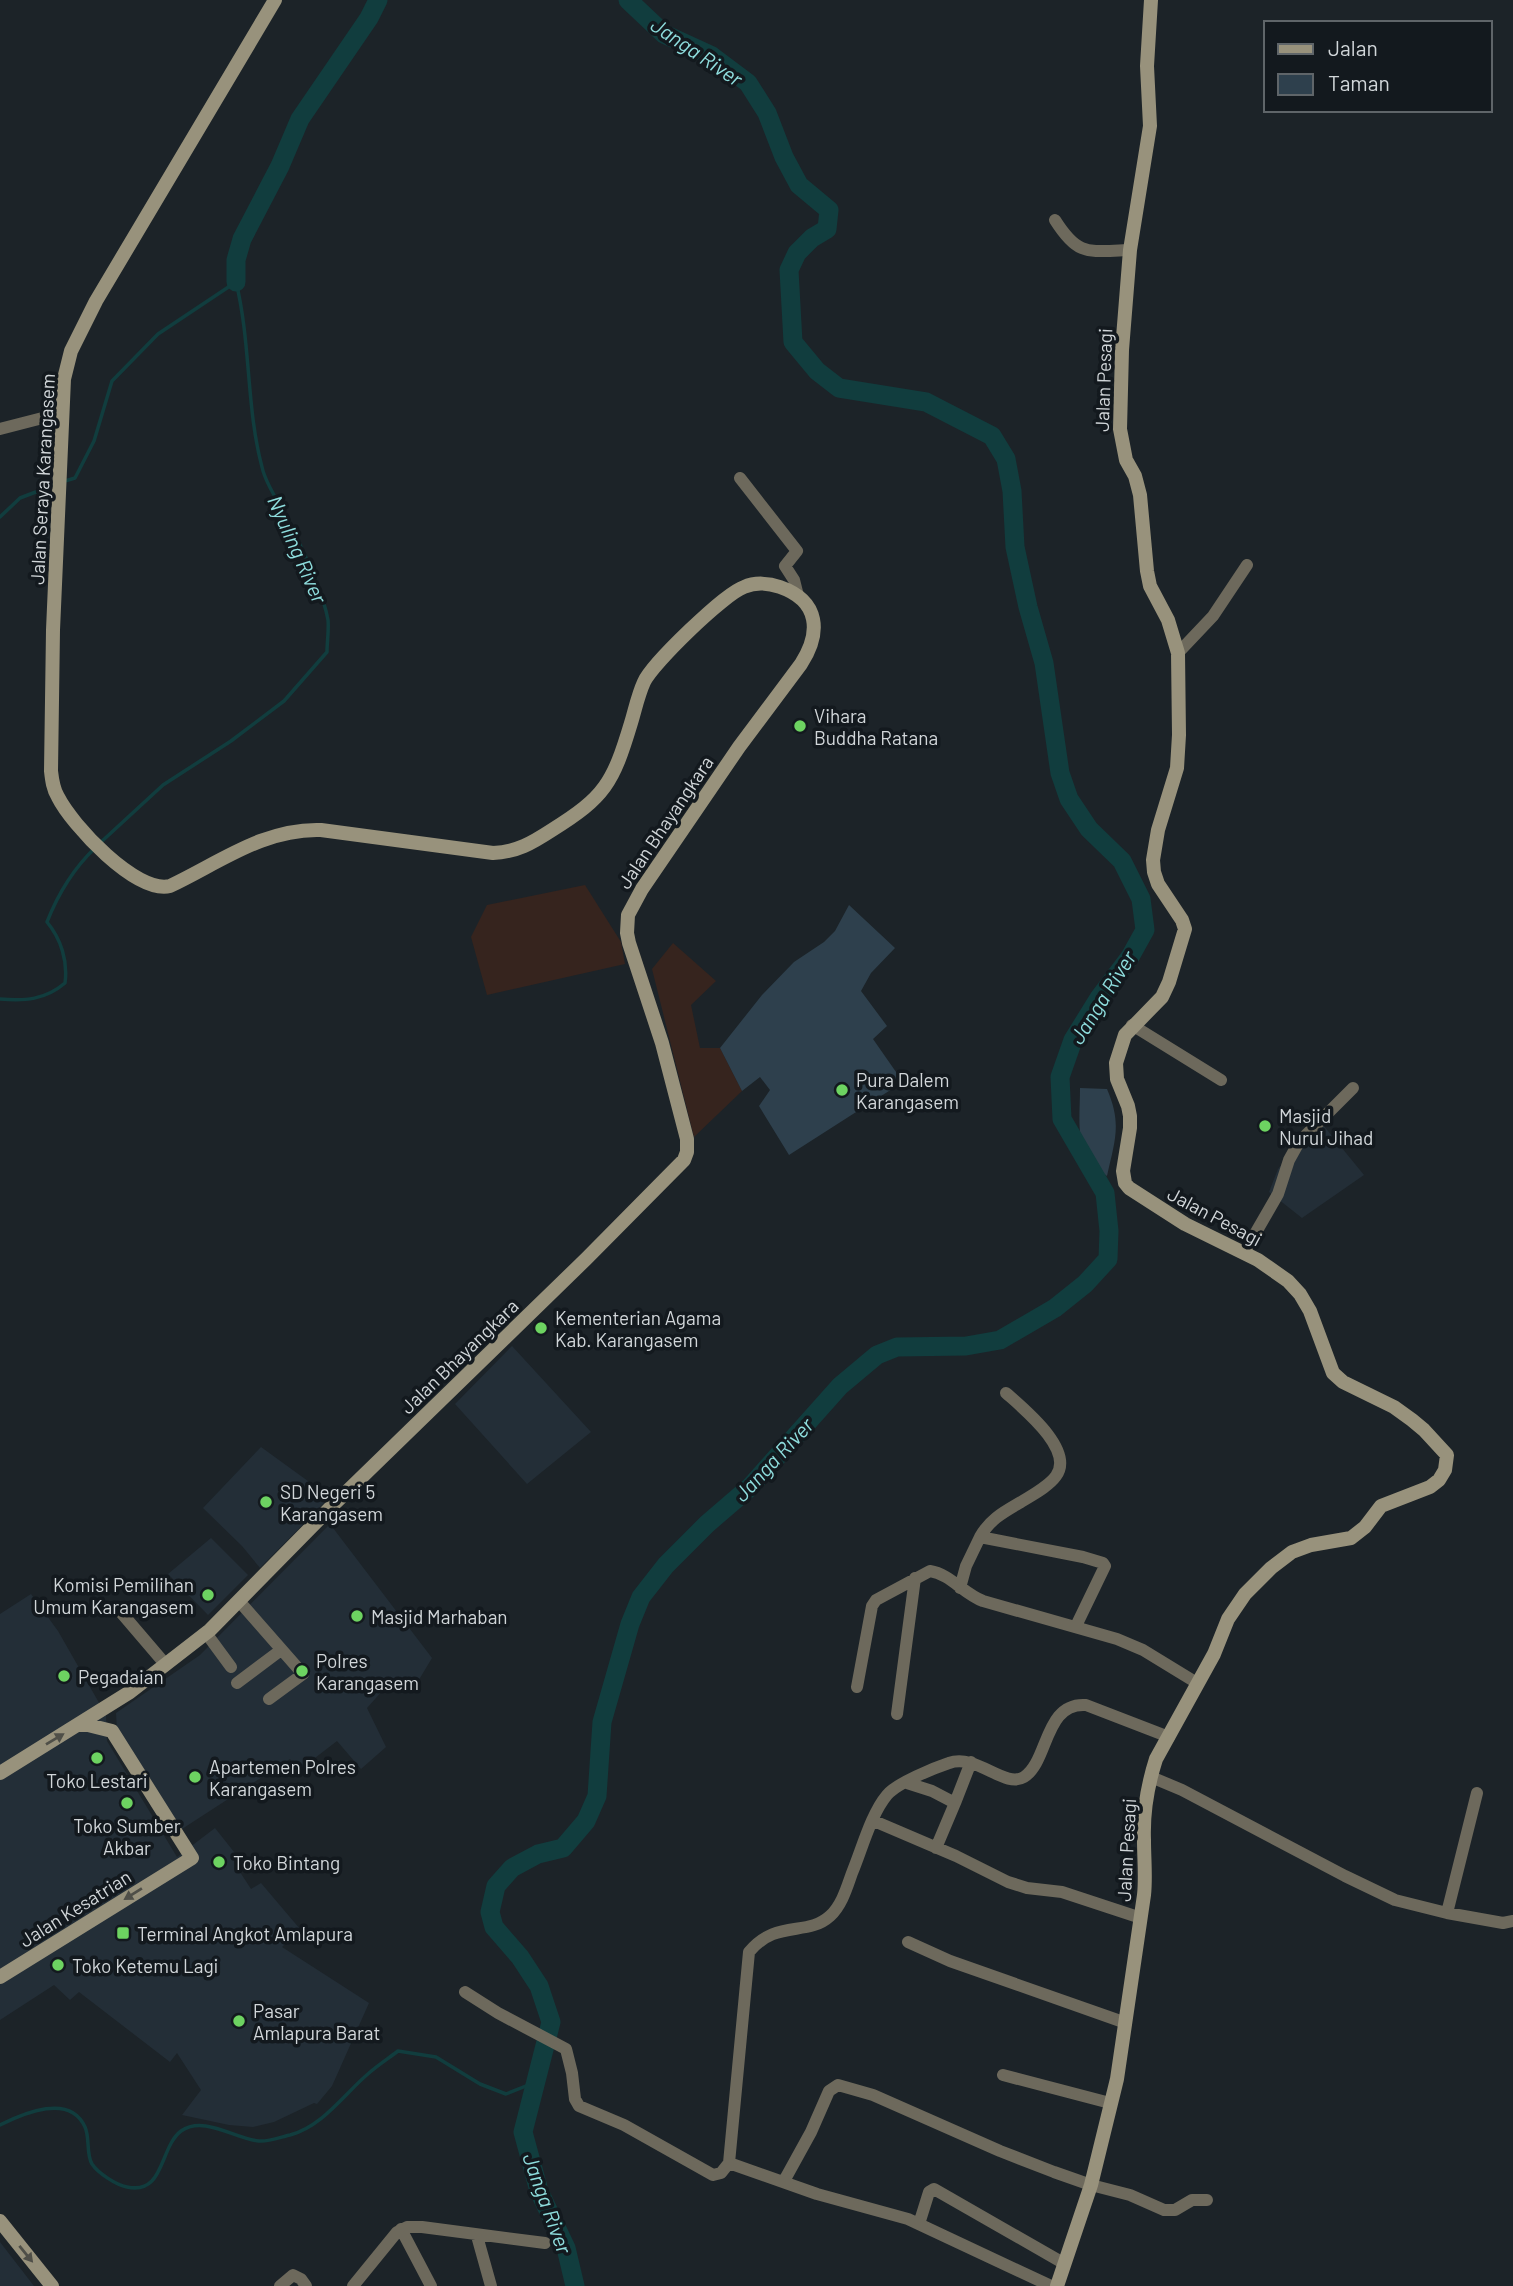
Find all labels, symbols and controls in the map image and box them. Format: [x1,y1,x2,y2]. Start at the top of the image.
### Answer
water label: Janga River [646,11,748,91]
legend [1264,21,1492,112]
text: Jalan [1328,35,1378,60]
text: Taman [1328,70,1390,95]
street label: Jalan Pesagi [1090,328,1116,432]
street label: Jalan Seraya Karangasem [25,373,59,585]
water label: Nyuling River [263,491,333,607]
place label: Vihara Buddha Ratana [814,704,938,749]
marker: Vihara Buddha Ratana [792,718,808,734]
street label: Jalan Bhayangkara [612,751,718,893]
water label: Janga River [1064,945,1141,1048]
place label: Pura Dalem Karangasem [856,1068,959,1113]
marker: Pura Dalem Karangasem [834,1082,850,1098]
place label: Masjid Nurul Jihad [1279,1104,1373,1149]
marker: Masjid Nurul Jihad [1257,1118,1273,1134]
street label: Jalan Pesagi [1164,1182,1266,1250]
street label: Jalan Bhayangkara [395,1294,523,1418]
place label: Kementerian Agama Kab. Karangasem [555,1306,721,1351]
marker: Kementerian Agama Kab. Karangasem [533,1320,549,1336]
water label: Janga River [728,1412,818,1506]
place label: SD Negeri 5 Karangasem [280,1480,383,1525]
marker: SD Negeri 5 Karangasem [258,1494,274,1510]
place label: Komisi Pemilihan Umum Karangasem [33,1573,194,1618]
marker: Komisi Pemilihan Umum Karangasem [200,1587,216,1603]
place label: Masjid Marhaban [371,1605,508,1628]
marker: Masjid Marhaban [349,1608,365,1624]
place label: Polres Karangasem [316,1649,419,1694]
marker: Polres Karangasem [294,1663,310,1679]
place label: Pegadaian [78,1665,164,1688]
marker: Pegadaian [56,1668,72,1684]
one-way arrow [46,1733,65,1746]
marker: Toko Lestari [89,1750,105,1766]
place label: Apartemen Polres Karangasem [209,1755,356,1800]
place label: Toko Lestari [46,1769,148,1792]
marker: Apartemen Polres Karangasem [187,1769,203,1785]
marker: Toko Sumber Akbar [119,1795,135,1811]
street label: Jalan Pesagi [1112,1798,1140,1902]
place label: Toko Sumber Akbar [73,1814,181,1859]
place label: Toko Bintang [233,1851,340,1874]
marker: Toko Bintang [211,1854,227,1870]
street label: Jalan Kesatrian [15,1864,135,1952]
one-way arrow [124,1888,143,1901]
place label: Terminal Angkot Amlapura [137,1922,353,1945]
marker: Terminal Angkot Amlapura [115,1925,131,1941]
place label: Toko Ketemu Lagi [72,1954,218,1977]
marker: Toko Ketemu Lagi [50,1957,66,1973]
place label: Pasar Amlapura Barat [253,1999,380,2044]
marker: Pasar Amlapura Barat [231,2013,247,2029]
water label: Janga River [518,2149,578,2257]
one-way arrow [18,2244,33,2262]

